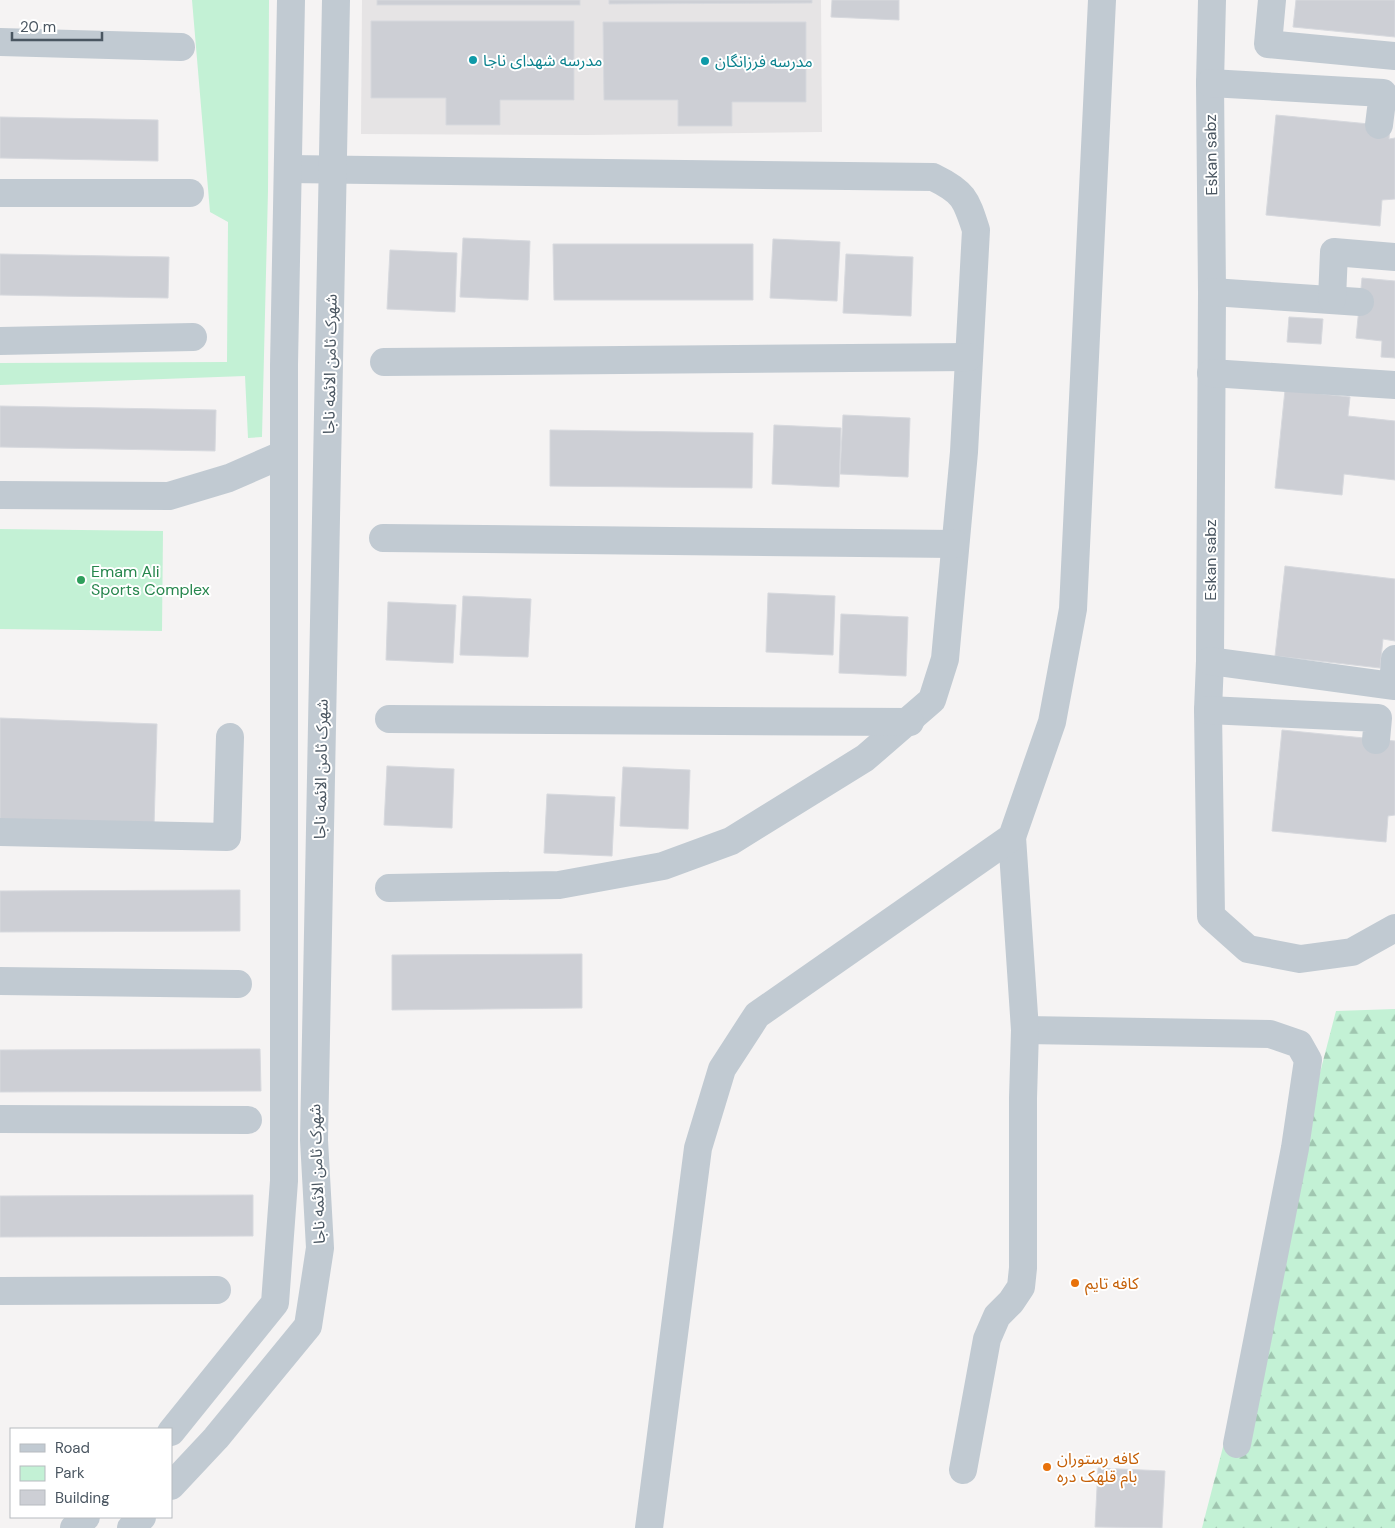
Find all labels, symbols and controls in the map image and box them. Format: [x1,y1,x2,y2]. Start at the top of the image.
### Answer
scale bar [12,10,102,42]
text: 20 m [20,17,56,37]
place label: مدرسه شهدای ناجا [483,50,602,71]
place label: مدرسه فرزانگان [715,51,813,72]
marker: مدرسه شهدای ناجا [467,54,479,66]
marker: مدرسه فرزانگان [699,55,711,67]
street label: Eskan sabz [1200,114,1222,196]
street label: شهرک ثامن الائمه ناجا [318,294,342,434]
street label: Eskan sabz [1200,519,1221,601]
place label: Emam Ali Sports Complex [91,561,210,600]
marker: Emam Ali Sports Complex [75,574,87,586]
street label: شهرک ثامن الائمه ناجا [309,699,333,839]
street label: شهرک ثامن الائمه ناجا [304,1104,330,1244]
place label: کافه تایم [1085,1273,1139,1296]
marker: کافه تایم [1069,1277,1081,1289]
legend [10,1428,172,1518]
text: Road [55,1438,90,1458]
place label: کافه رستوران بام قلهک دره [1057,1448,1140,1489]
marker: کافه رستوران بام قلهک دره [1041,1461,1053,1473]
text: Park [55,1463,85,1483]
text: Building [55,1488,110,1508]

